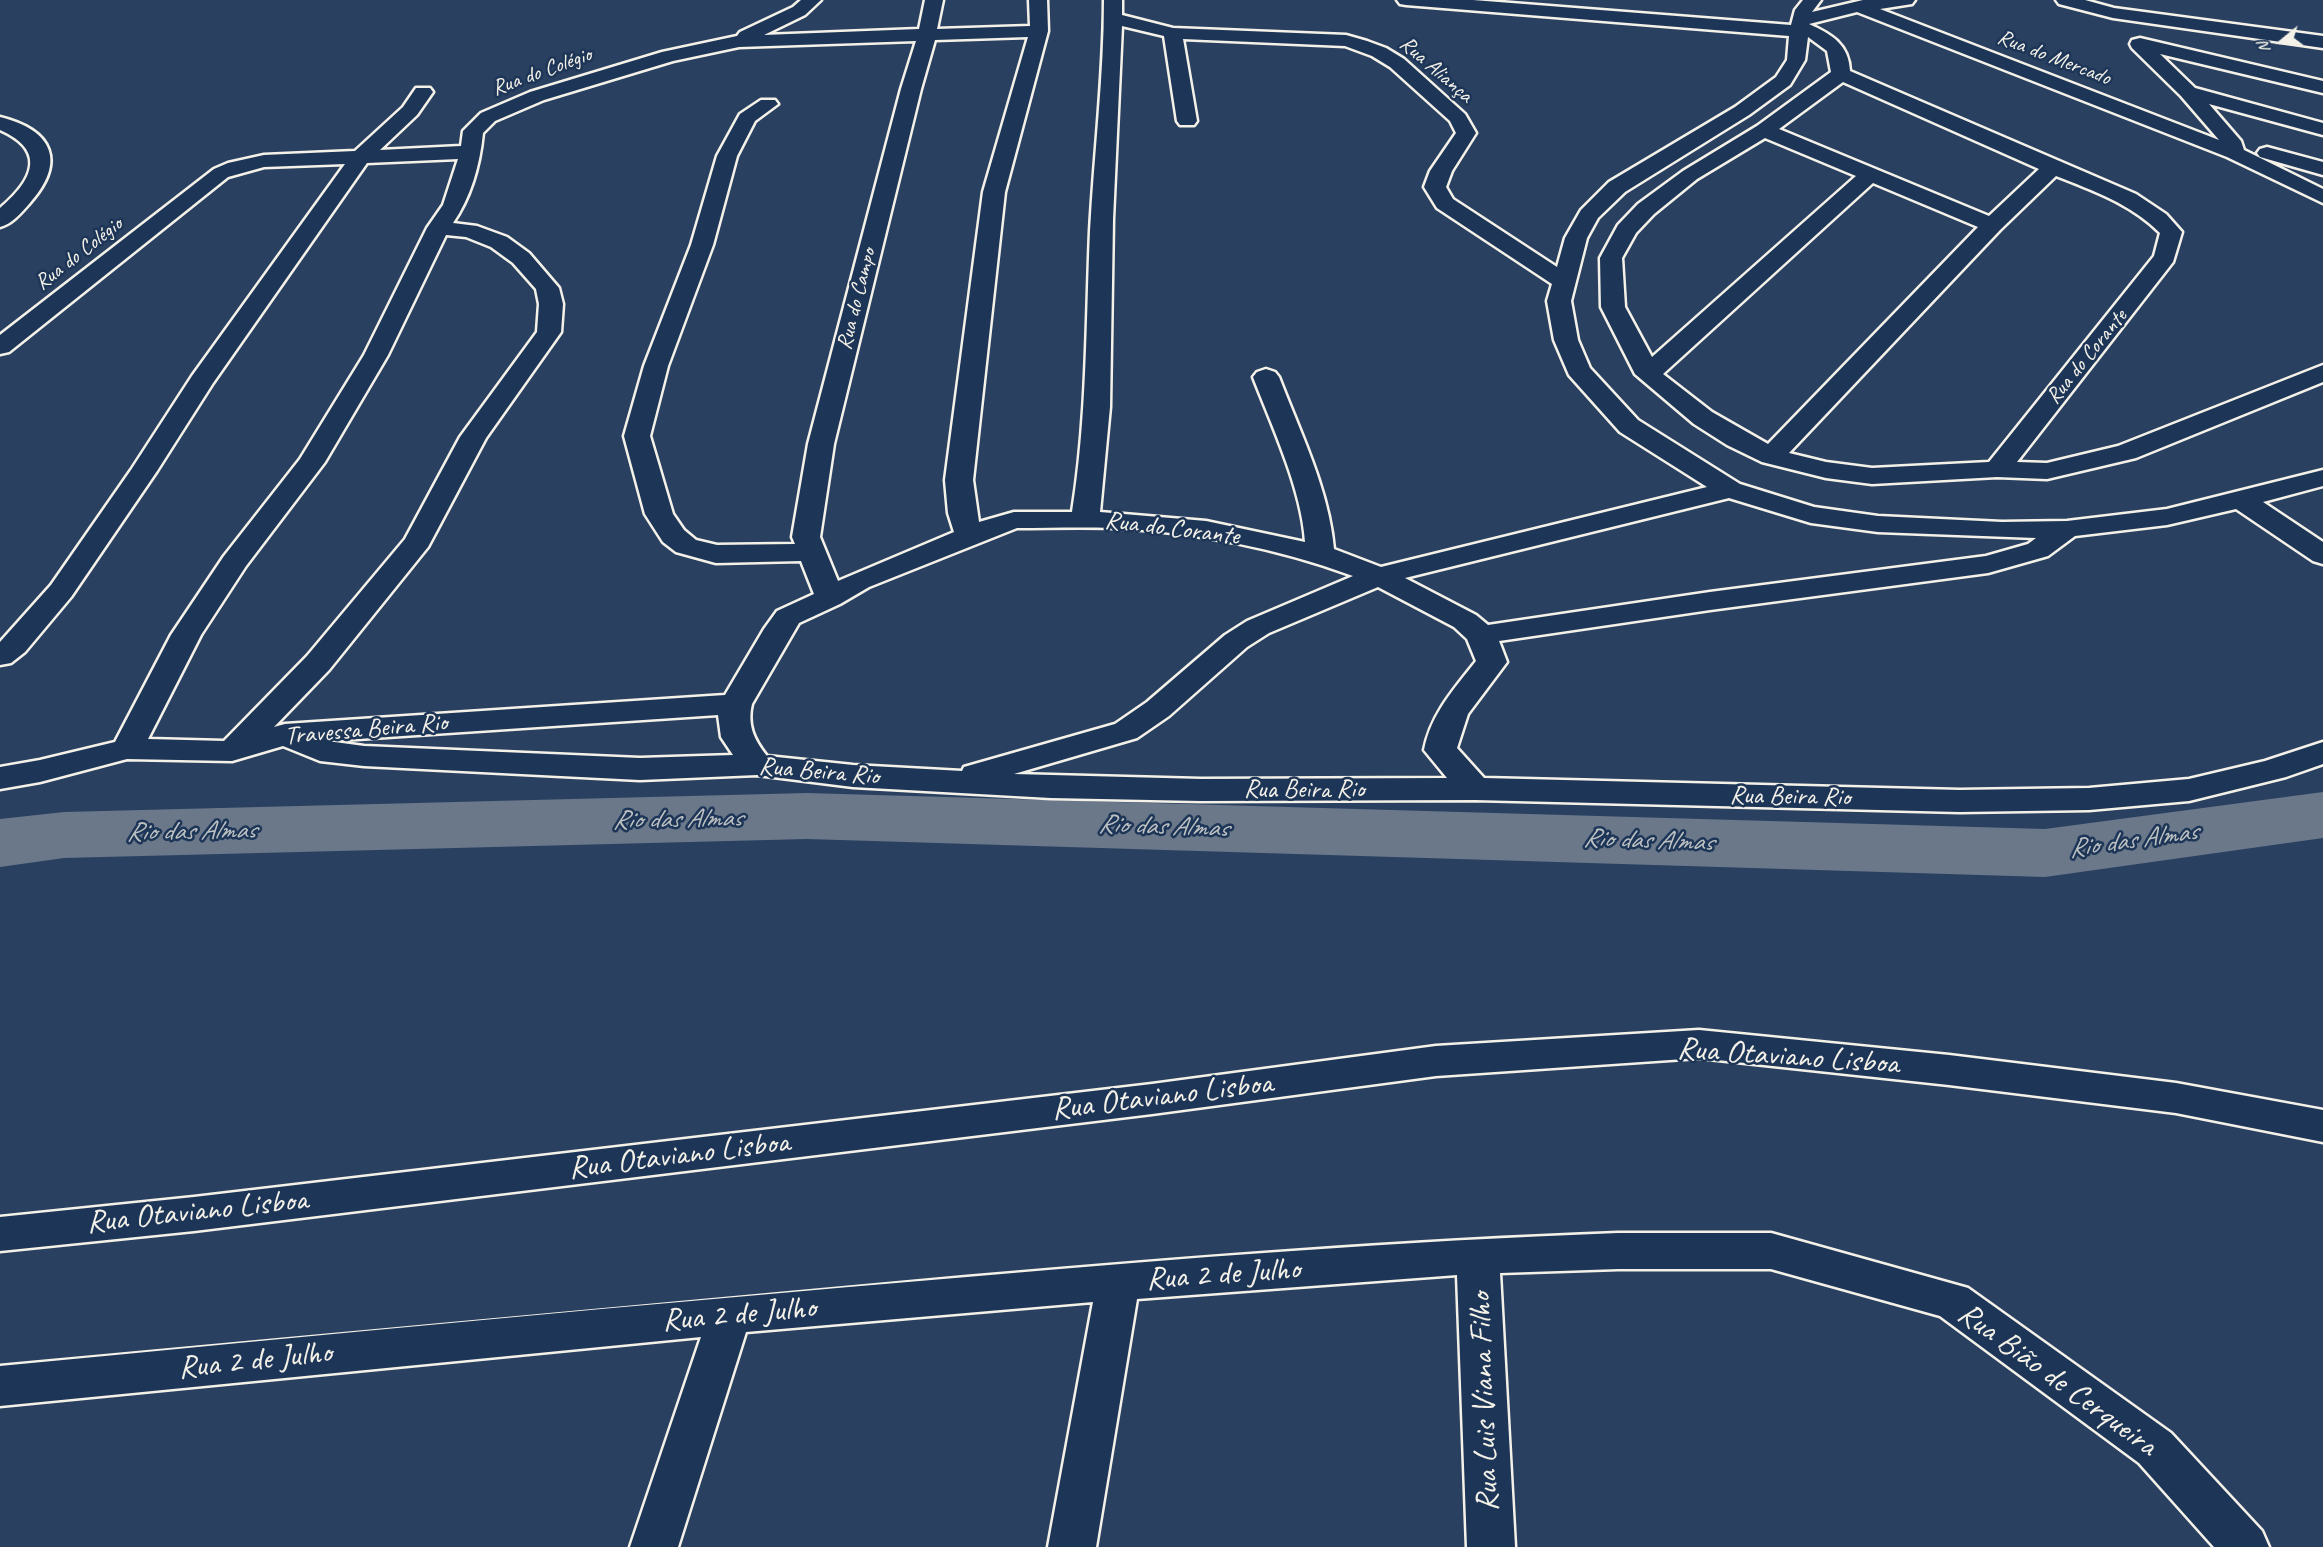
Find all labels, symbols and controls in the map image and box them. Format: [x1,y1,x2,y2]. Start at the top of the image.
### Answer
north arrow [2251,12,2311,72]
street label: Rua do Mercado [1994,24,2114,92]
street label: Rua Aliança [1394,31,1478,109]
text: N [2253,40,2275,55]
street label: Rua do Colégio [489,42,595,102]
street label: Rua do Colégio [30,212,128,296]
street label: Rua do Campo [832,246,882,352]
street label: Rua do Corante [2041,304,2133,410]
street label: Rua do Corante [1103,505,1241,553]
street label: Travessa Beira Rio [283,707,449,753]
street label: Rua Beira Rio [758,751,880,793]
street label: Rua Beira Rio [1244,774,1364,806]
street label: Rua Beira Rio [1729,780,1851,814]
water label: Rio das Almas [612,803,742,837]
water label: Rio das Almas [1098,809,1228,845]
water label: Rio das Almas [126,815,256,849]
water label: Rio das Almas [2067,816,2199,866]
water label: Rio das Almas [1583,823,1713,859]
street label: Rua Otaviano Lisboa [1676,1030,1900,1084]
street label: Rua Otaviano Lisboa [1049,1064,1275,1130]
street label: Rua Otaviano Lisboa [566,1123,792,1189]
street label: Rua Otaviano Lisboa [85,1181,309,1243]
street label: Rua 2 de Julho [1145,1250,1301,1300]
street label: Rua 2 de Julho [661,1289,817,1341]
street label: Rua Luis Viana Filho [1462,1292,1508,1512]
street label: Rua Bião de Cerqueira [1950,1295,2164,1465]
street label: Rua 2 de Julho [176,1334,334,1388]

